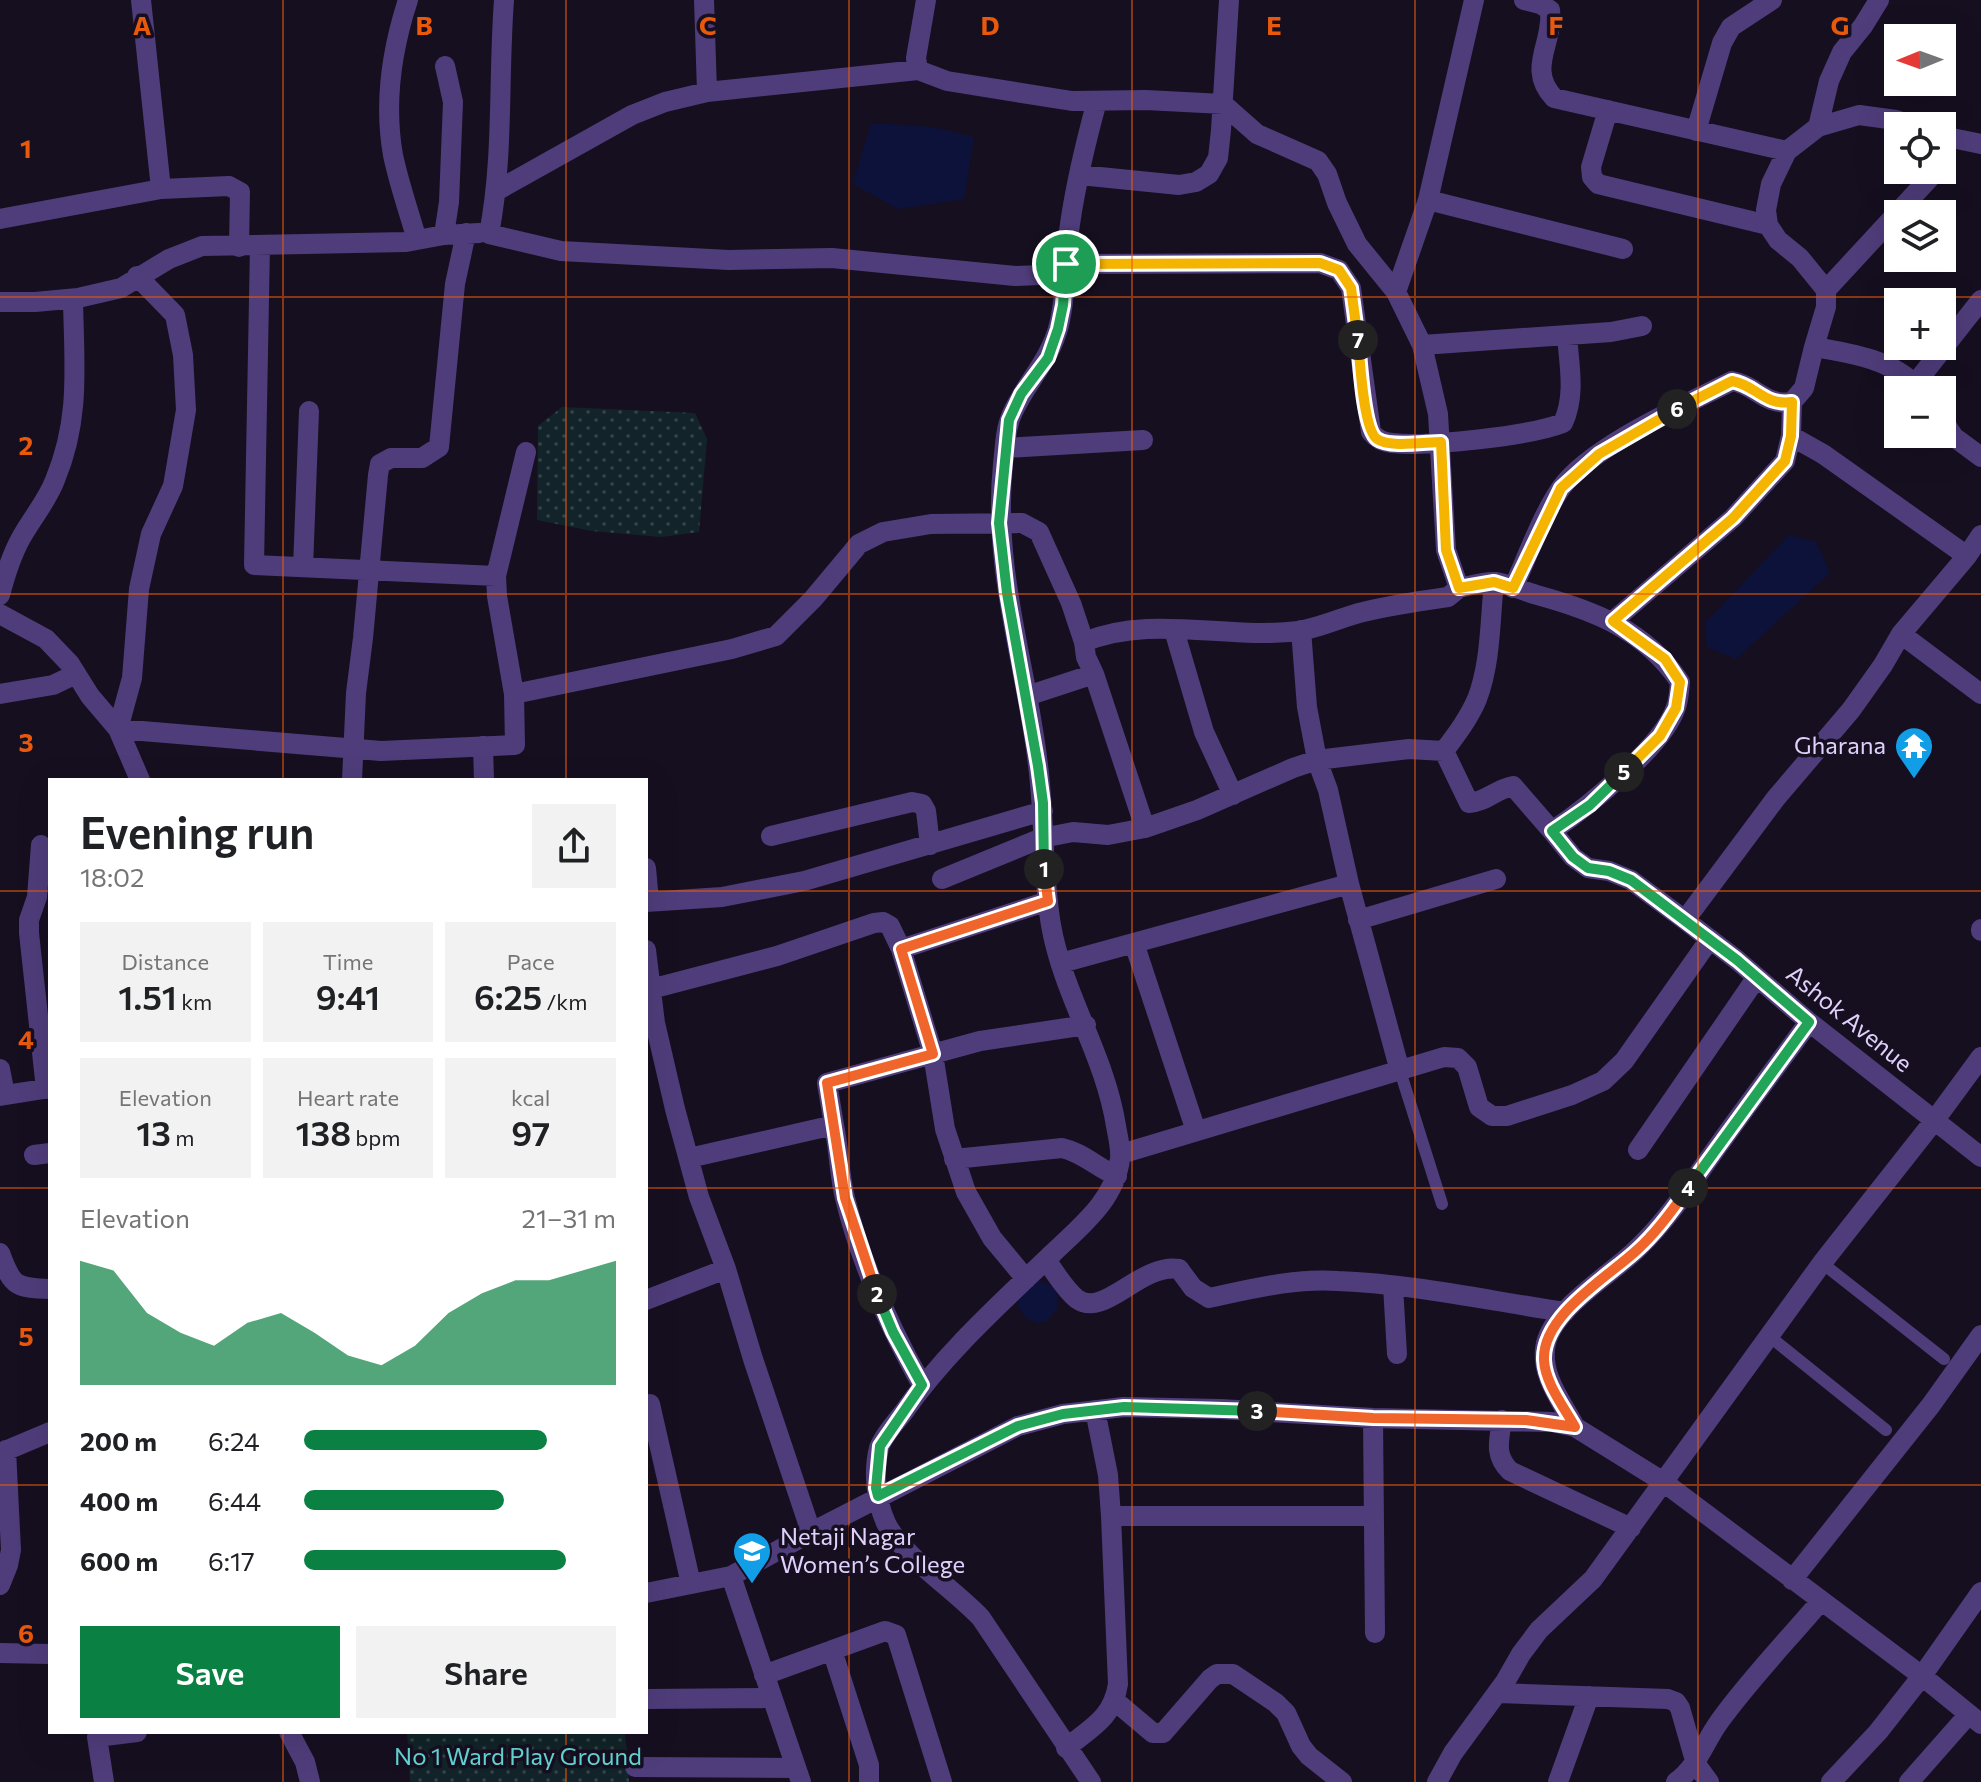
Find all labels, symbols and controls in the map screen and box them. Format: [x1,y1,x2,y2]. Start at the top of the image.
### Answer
text: A [133,9,152,40]
text: B [415,9,433,40]
text: C [699,9,717,40]
text: D [980,9,1000,40]
text: E [1266,9,1282,40]
text: F [1548,9,1564,40]
text: G [1831,9,1849,40]
north arrow [1884,24,1956,96]
map controls [1884,24,1956,448]
button: locate [1884,112,1956,184]
text: 1 [20,132,32,163]
button: layers [1884,200,1956,272]
pin [1032,230,1100,298]
icon: arrive [1044,242,1088,286]
button: + [1884,288,1956,360]
pin: 7 [1338,320,1378,360]
text: 7 [1352,326,1364,353]
button: − [1884,376,1956,448]
pin: 6 [1657,389,1697,429]
text: 6 [1670,395,1684,422]
text: 2 [19,429,33,460]
temple icon: Gharana [1893,725,1935,780]
text: 3 [18,726,34,757]
place label: Gharana [1794,730,1886,759]
pin: 5 [1604,752,1644,792]
text: 5 [1618,758,1630,785]
text: Evening run [80,804,314,858]
button: share [532,804,616,888]
pin: 1 [1024,849,1064,889]
text: 1 [1039,855,1049,882]
text: 18:02 [80,861,144,892]
text: Distance [122,948,209,975]
text: Time [323,948,373,975]
text: Pace [507,948,555,975]
street label: Ashok Avenue [1781,958,1919,1077]
text: 1.51 [118,975,177,1017]
text: 9:41 [316,975,380,1017]
text: 6:25 [474,975,542,1017]
text: km [177,988,212,1015]
text: /km [542,988,587,1015]
text: 4 [18,1023,34,1054]
text: Elevation [119,1084,212,1111]
text: Heart rate [297,1084,399,1111]
text: kcal [511,1084,550,1111]
text: 13 [136,1111,171,1153]
text: 138 [295,1111,351,1153]
text: 97 [511,1111,550,1153]
text: m [171,1124,194,1151]
text: bpm [351,1124,401,1151]
pin: 4 [1668,1168,1708,1208]
text: 4 [1681,1174,1695,1201]
text: Elevation [80,1202,190,1233]
text: 21–31 m [522,1202,616,1233]
pin: 2 [857,1274,897,1314]
text: 2 [871,1280,883,1307]
text: 5 [18,1320,34,1351]
pin: 3 [1237,1391,1277,1431]
text: 3 [1251,1397,1263,1424]
text: 200 m [80,1425,157,1456]
text: 6:24 [208,1425,260,1456]
text: 400 m [80,1485,158,1516]
text: 6:44 [208,1485,261,1516]
place label: Netaji Nagar Women’s College [780,1521,965,1578]
school or university icon: Netaji Nagar Women’s College [731,1530,773,1585]
text: 600 m [80,1545,158,1576]
text: 6:17 [208,1545,255,1576]
text: 6 [18,1617,34,1648]
button: Save [80,1626,340,1718]
button: Share [356,1626,616,1718]
park label: No 1 Ward Play Ground [394,1741,642,1770]

